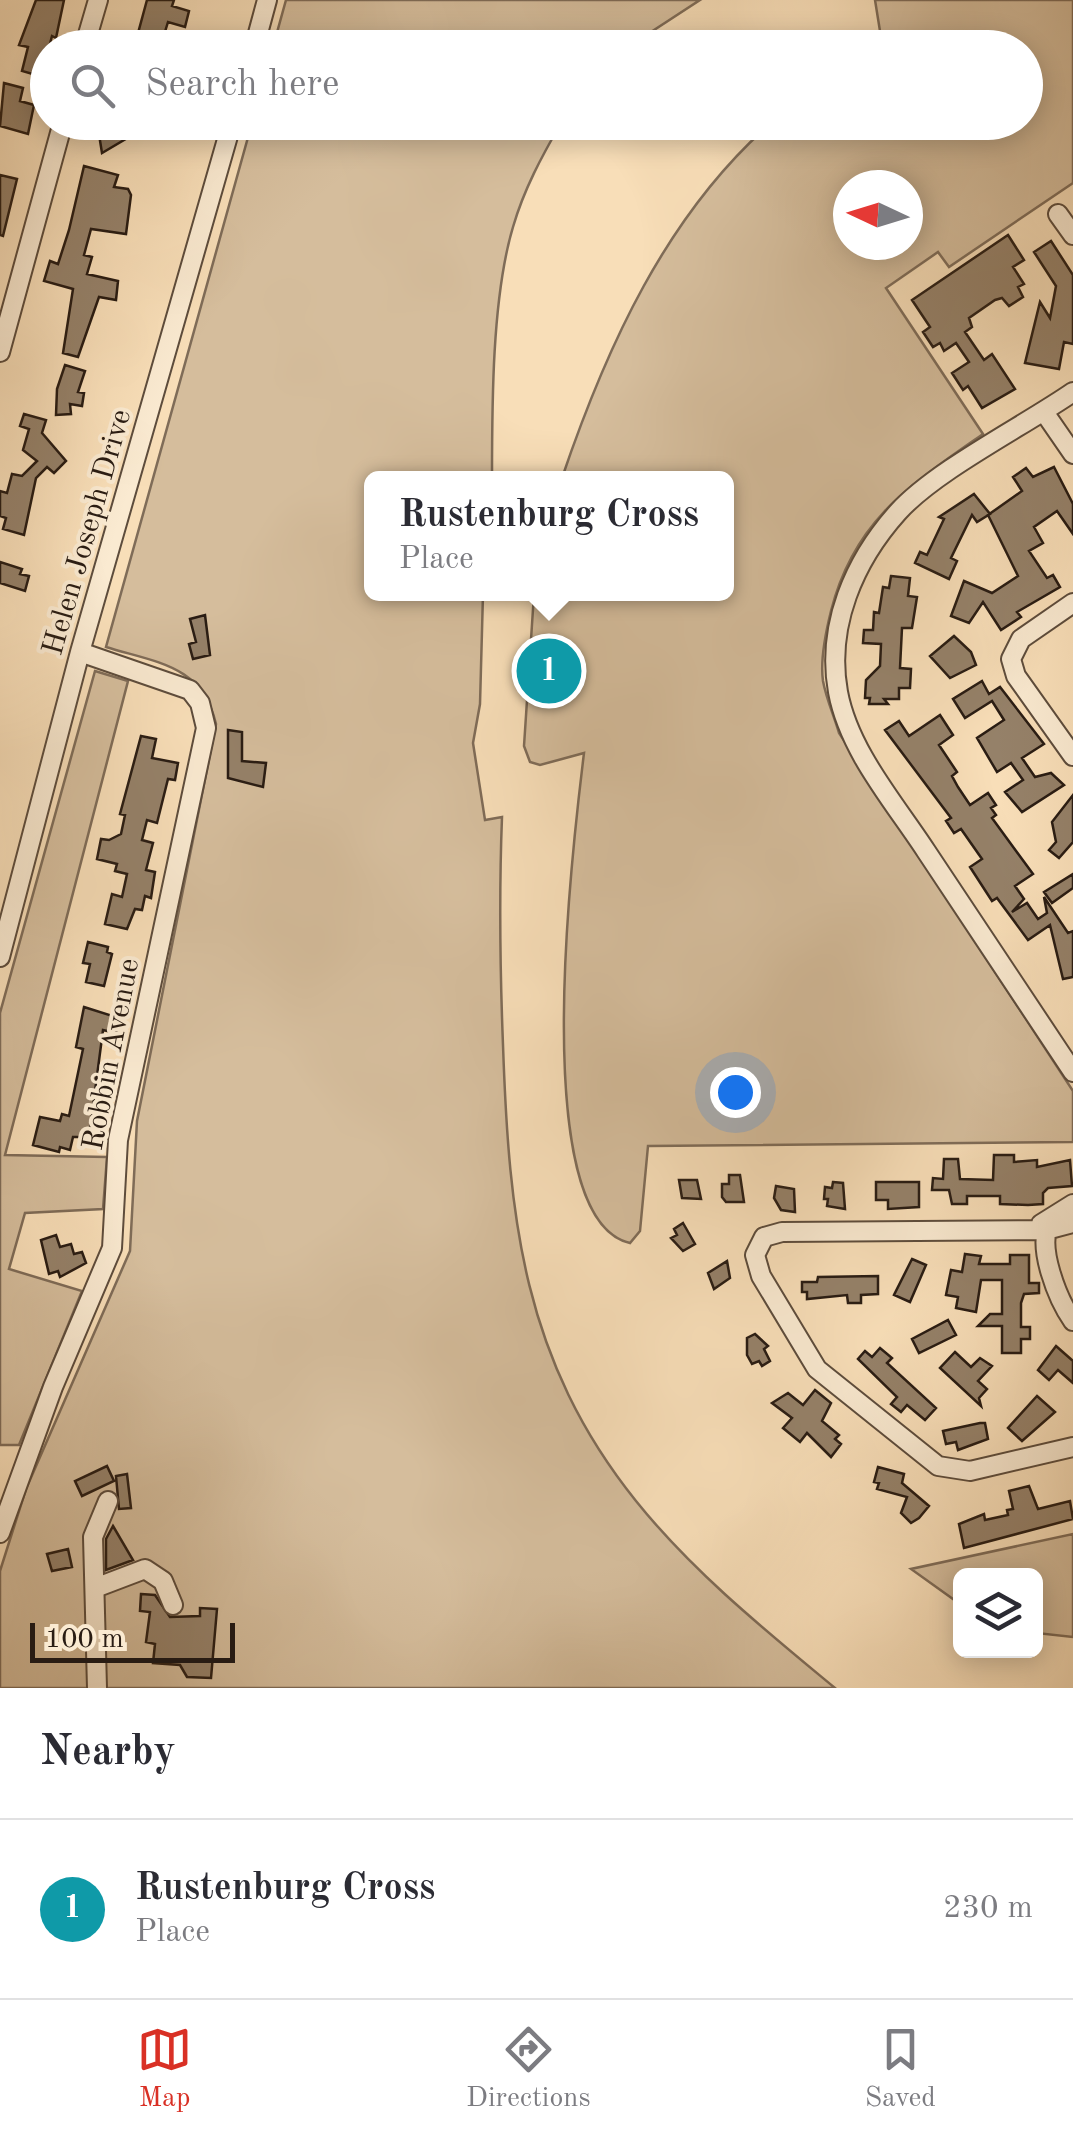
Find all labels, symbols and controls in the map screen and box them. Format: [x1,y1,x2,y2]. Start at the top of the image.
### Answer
search box [30,30,1043,140]
icon: search [65,58,120,113]
text: Search here [145,66,340,104]
north arrow [833,170,923,260]
street label: Helen Joseph Drive [38,406,137,659]
popup [364,471,734,601]
text: Rustenburg Cross [399,497,699,535]
text: Place [399,544,474,576]
pin: 1 [516,634,582,708]
street label: Robbin Avenue [79,956,145,1153]
your location [710,1067,761,1118]
map controls [953,1568,1043,1658]
button: layers [953,1568,1043,1658]
scale bar [30,1618,235,1662]
text: 100 m [45,1626,124,1654]
text: Nearby [40,1732,176,1774]
text: Rustenburg Cross [135,1870,435,1908]
text: 1 [63,1893,82,1925]
text: 230 m [943,1893,1033,1925]
text: Place [135,1917,210,1949]
tab: Map [137,2022,192,2117]
tab: Directions [466,2022,591,2117]
tab: Saved [865,2022,936,2117]

